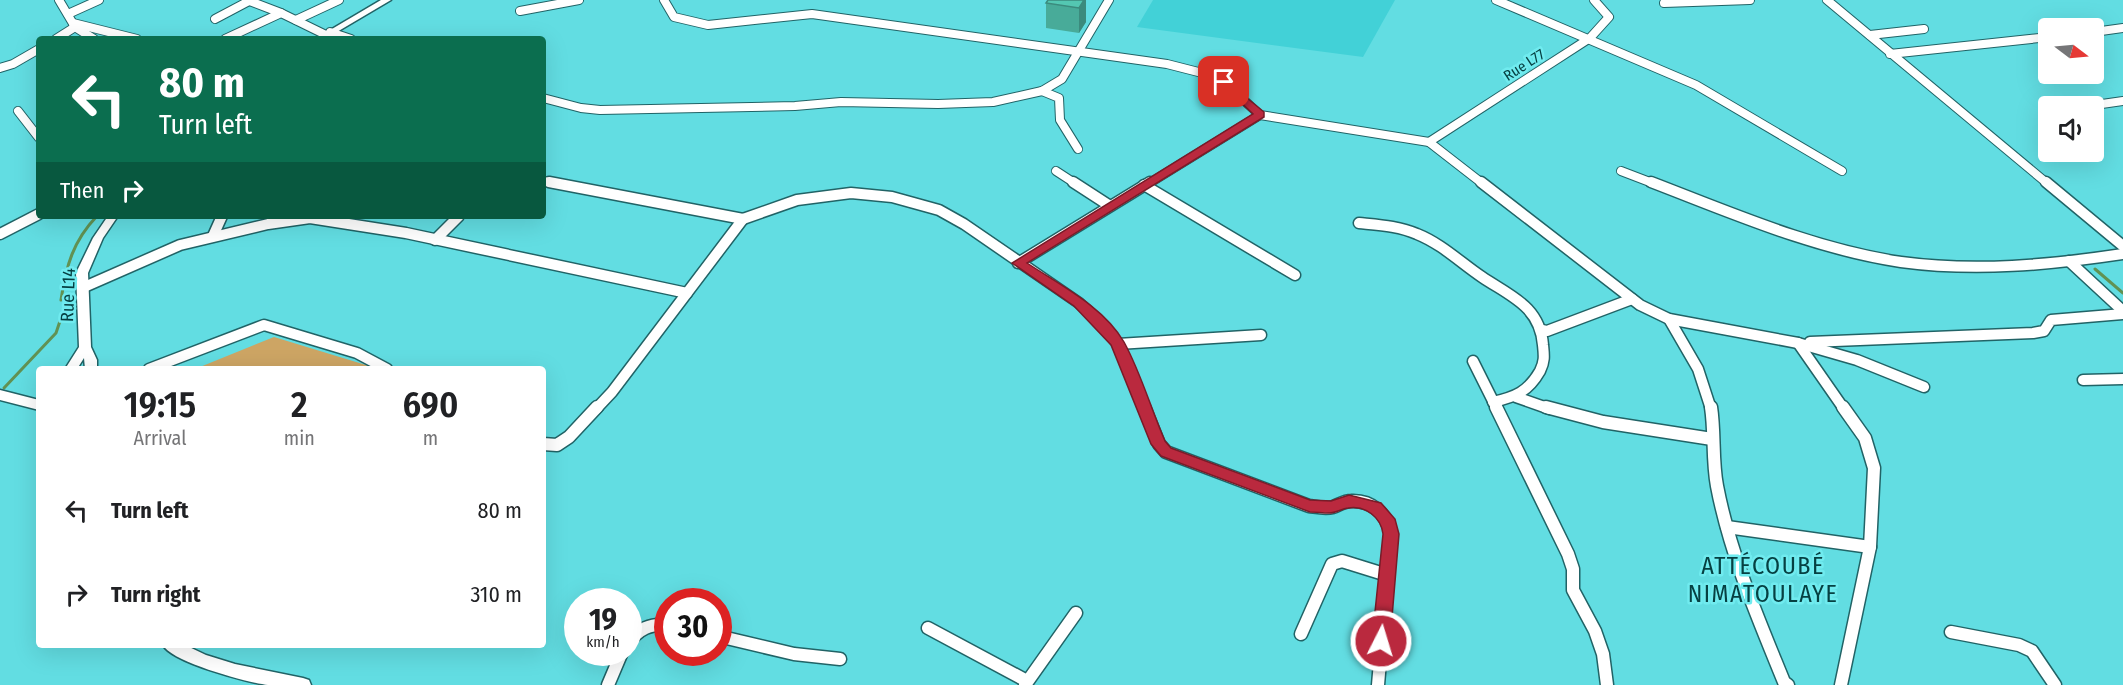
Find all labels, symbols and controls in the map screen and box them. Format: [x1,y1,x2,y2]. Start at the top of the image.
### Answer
north arrow [2038,18,2104,84]
map controls [2038,18,2104,162]
street label: Rue L77 [1500,45,1548,85]
pin [1198,56,1249,107]
text: 80 m [159,58,245,108]
icon: left [60,60,138,138]
icon: arrive [1207,65,1240,98]
button: sound [2038,96,2104,162]
text: Turn left [159,109,252,141]
icon: right [116,174,149,207]
text: Then [60,177,104,204]
street label: Rue L14 [56,267,80,322]
text: 19:15 [124,383,196,427]
text: 2 [291,383,308,427]
text: 690 [402,383,458,427]
text: Arrival [133,426,186,450]
text: min [284,426,315,450]
text: m [423,426,438,450]
icon: left [60,494,93,527]
text: Turn left [111,497,189,524]
text: 80 m [477,497,522,524]
district label: ATTÉCOUBÉ NIMATOULAYE [1688,551,1838,608]
icon: right [60,578,93,611]
text: Turn right [111,581,200,608]
text: 310 m [470,581,522,608]
speed limit sign: 30 [654,588,732,666]
text: 19 [589,602,617,638]
position arrow [1349,609,1413,673]
text: km/h [586,633,620,651]

